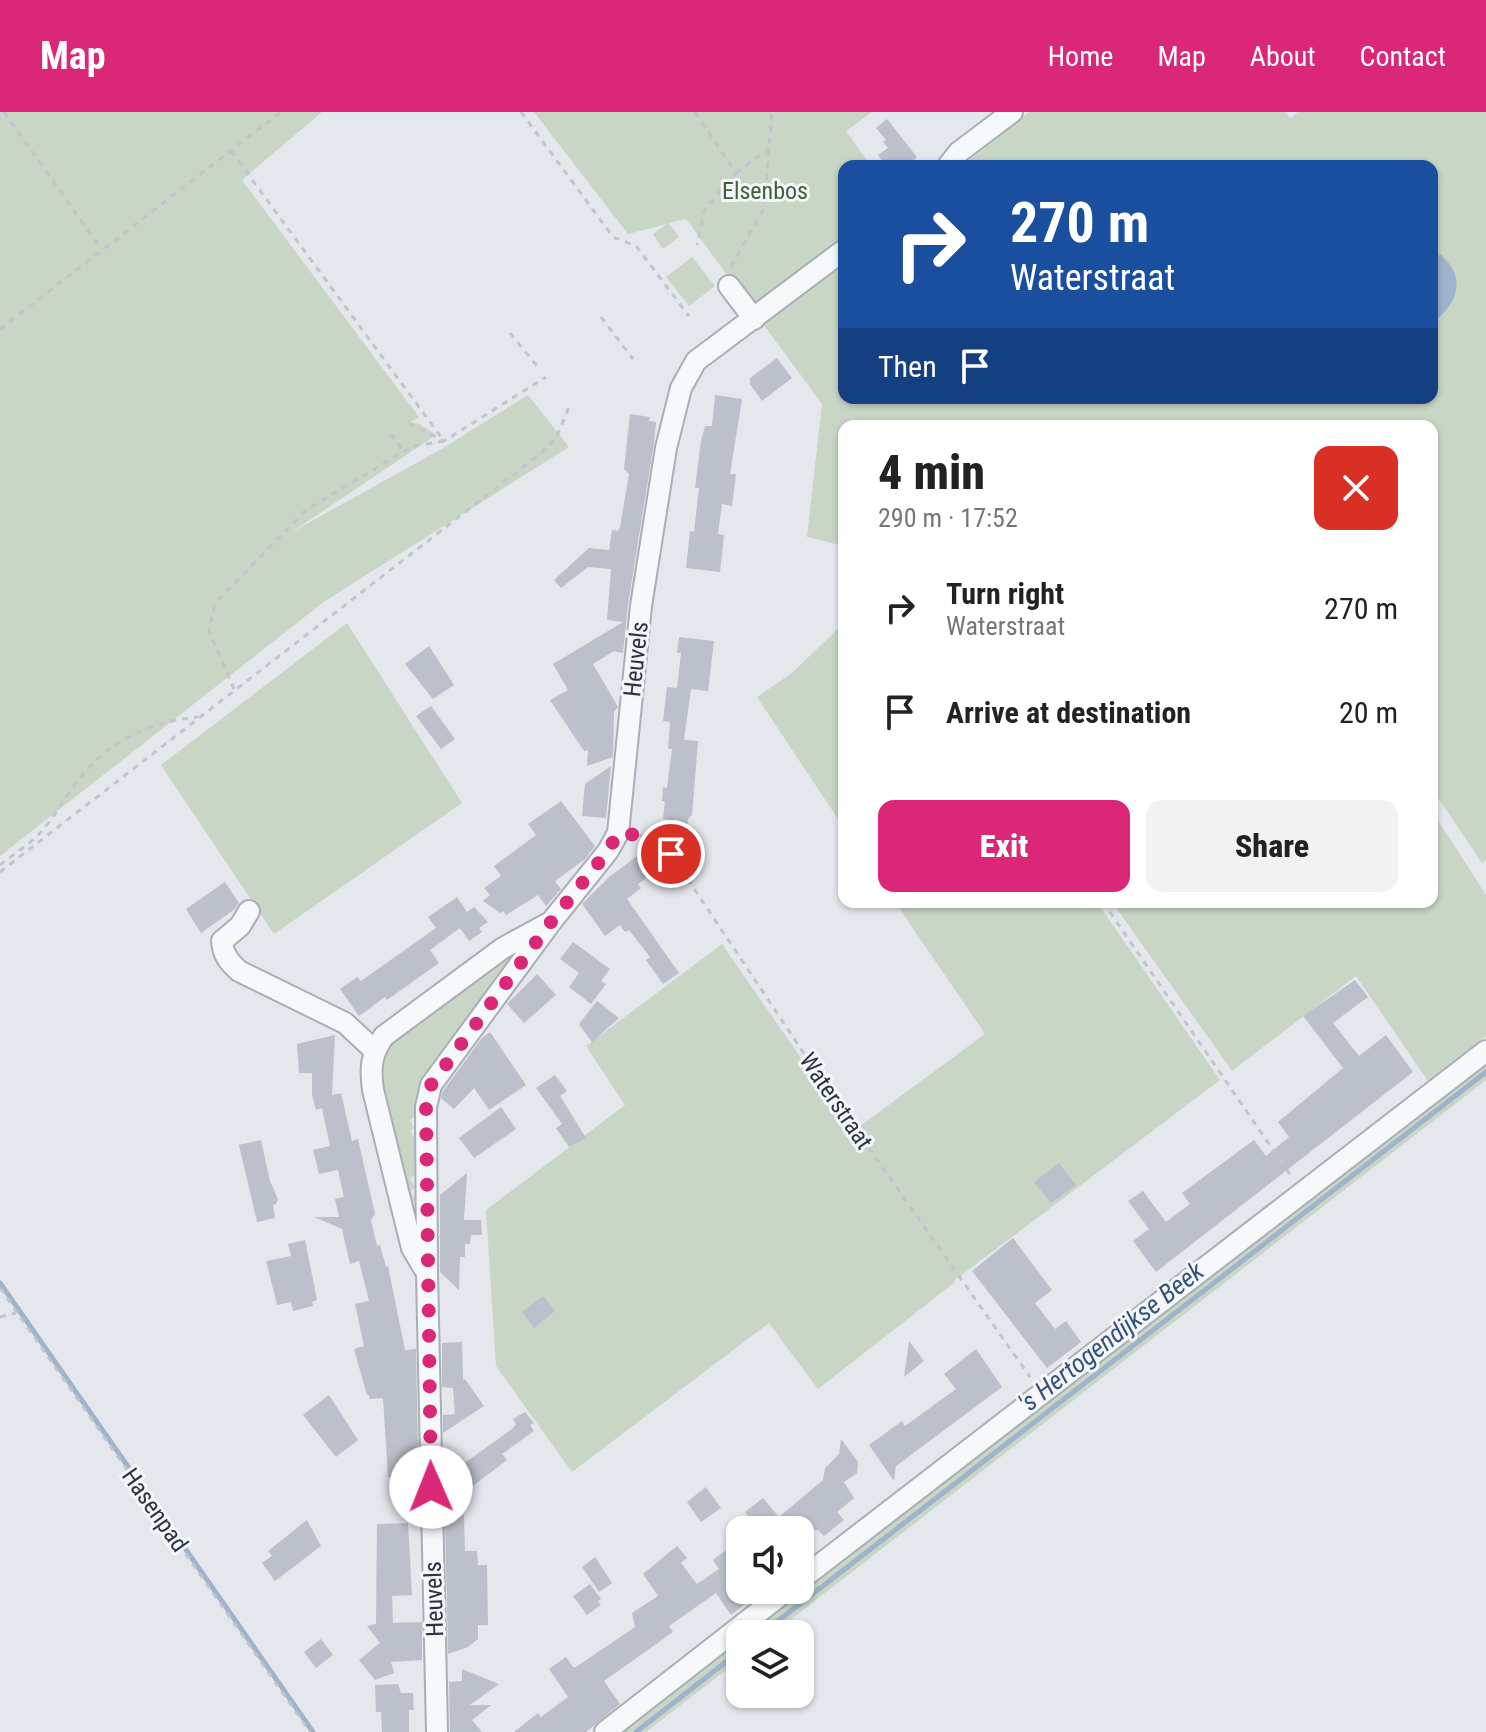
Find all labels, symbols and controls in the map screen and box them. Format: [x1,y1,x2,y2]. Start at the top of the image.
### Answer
text: Map [40,34,106,78]
text: Home [1048,40,1113,73]
text: Map [1157,40,1206,73]
text: About [1250,40,1316,73]
text: Contact [1360,40,1446,73]
park label: Elsenbos [722,177,808,205]
text: 270 m [1010,190,1149,256]
icon: right [878,192,982,296]
text: Waterstraat [1010,257,1175,299]
icon: arrive [953,344,997,388]
text: Then [878,349,937,384]
text: 4 min [878,444,985,501]
button: close [1314,446,1398,530]
text: 290 m · 17:52 [878,503,1018,533]
text: Turn right [946,576,1064,611]
icon: right [878,586,922,630]
text: 270 m [1324,591,1398,626]
text: Waterstraat [946,611,1065,641]
street label: Heuvels [618,620,654,698]
icon: arrive [878,690,922,734]
text: Arrive at destination [946,695,1191,730]
text: 20 m [1339,695,1398,730]
button: Exit [878,800,1130,892]
button: Share [1146,800,1398,892]
pin [637,820,705,888]
icon: arrive [649,832,693,876]
street label: Waterstraat [794,1048,878,1154]
water label: 's Hertogendijkse Beek [1013,1255,1210,1418]
position arrow [389,1445,473,1529]
street label: Hasenpad [116,1463,194,1557]
map controls [726,1516,814,1708]
button: sound [726,1516,814,1604]
street label: Heuvels [419,1561,449,1637]
button: layers [726,1620,814,1708]

